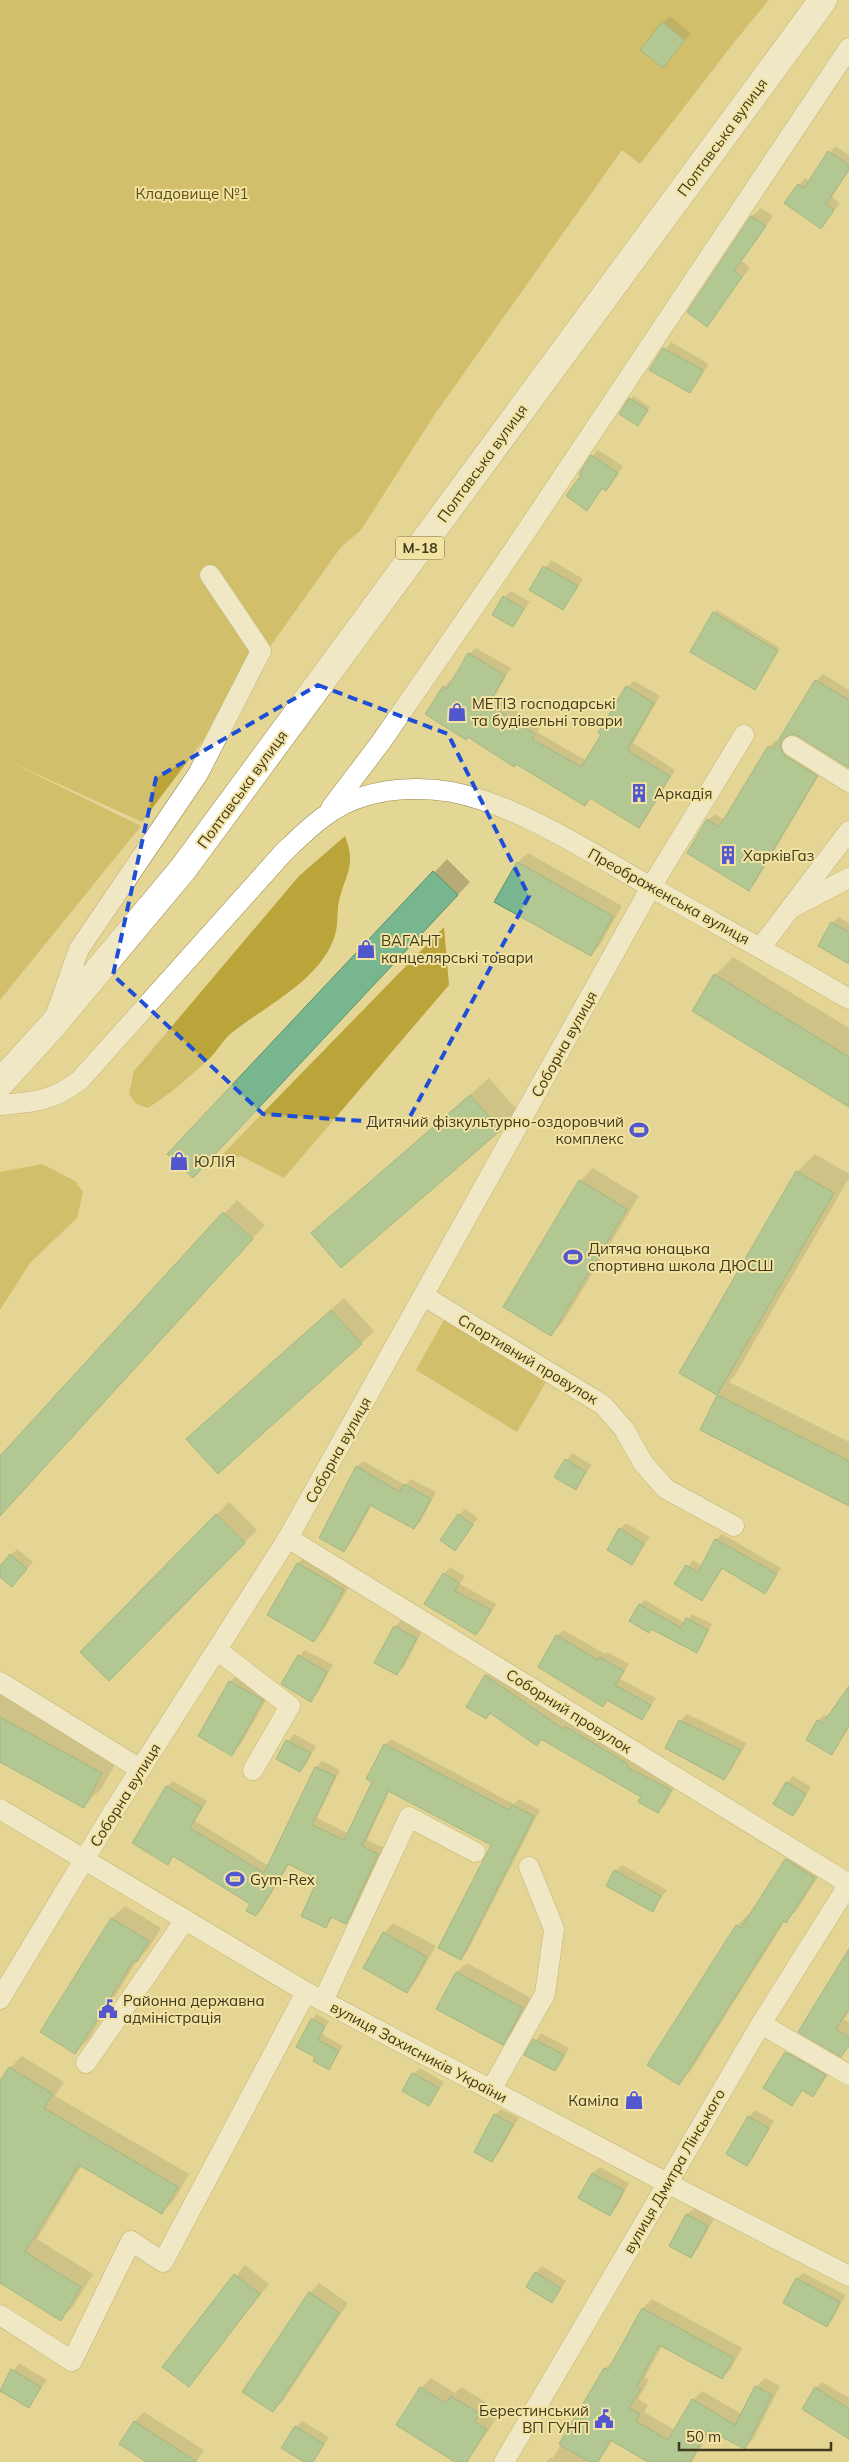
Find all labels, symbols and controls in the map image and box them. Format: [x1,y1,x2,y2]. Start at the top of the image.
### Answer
street label: Полтавська вулиця [673,74,771,200]
park label: Кладовище №1 [135,184,249,203]
street label: Полтавська вулиця [433,400,531,526]
road number: М-18 [396,536,444,560]
place label: МЕТІЗ господарські та будівельні товари [472,694,623,730]
shop icon: МЕТІЗ господарські та будівельні товари [446,701,468,723]
street label: Полтавська вулиця [193,726,291,852]
building icon: Аркадія [628,782,650,804]
place label: Аркадія [654,784,712,803]
street label: Преображенська вулиця [585,844,753,948]
building icon: ХарківГаз [717,844,739,866]
place label: ХарківГаз [743,846,814,865]
place label: ВАГАНТ канцелярські товари [381,931,533,967]
shop icon: ВАГАНТ канцелярські товари [355,938,377,960]
street label: Соборна вулиця [527,988,601,1100]
place label: Дитячий фізкультурно-оздоровчий комплекс [366,1112,624,1148]
sports icon: Дитячий фізкультурно-оздоровчий комплекс [628,1119,650,1141]
shop icon: ЮЛІЯ [168,1150,190,1172]
place label: ЮЛІЯ [194,1152,235,1171]
place label: Дитяча юнацька спортивна школа ДЮСШ [588,1239,773,1275]
sports icon: Дитяча юнацька спортивна школа ДЮСШ [562,1246,584,1268]
street label: Спортивний провулок [454,1310,602,1409]
street label: Соборна вулиця [301,1394,375,1506]
street label: Соборний провулок [503,1665,636,1758]
street label: Соборна вулиця [86,1740,164,1850]
sports icon: Gym-Rex [224,1868,246,1890]
place label: Gym-Rex [250,1870,315,1889]
place label: Районна державна адміністрація [123,1991,265,2027]
street label: вулиця Захисників України [327,1997,511,2107]
public building icon: Районна державна адміністрація [97,1998,119,2020]
street label: вулиця Дмитра Лінського [619,2085,729,2257]
shop icon: Каміла [623,2089,645,2111]
place label: Каміла [568,2091,619,2110]
place label: Берестинський ВП ГУНП [479,2401,589,2437]
public building icon: Берестинський ВП ГУНП [593,2408,615,2430]
scale bar [679,2420,832,2452]
text: 50 m [686,2427,721,2446]

